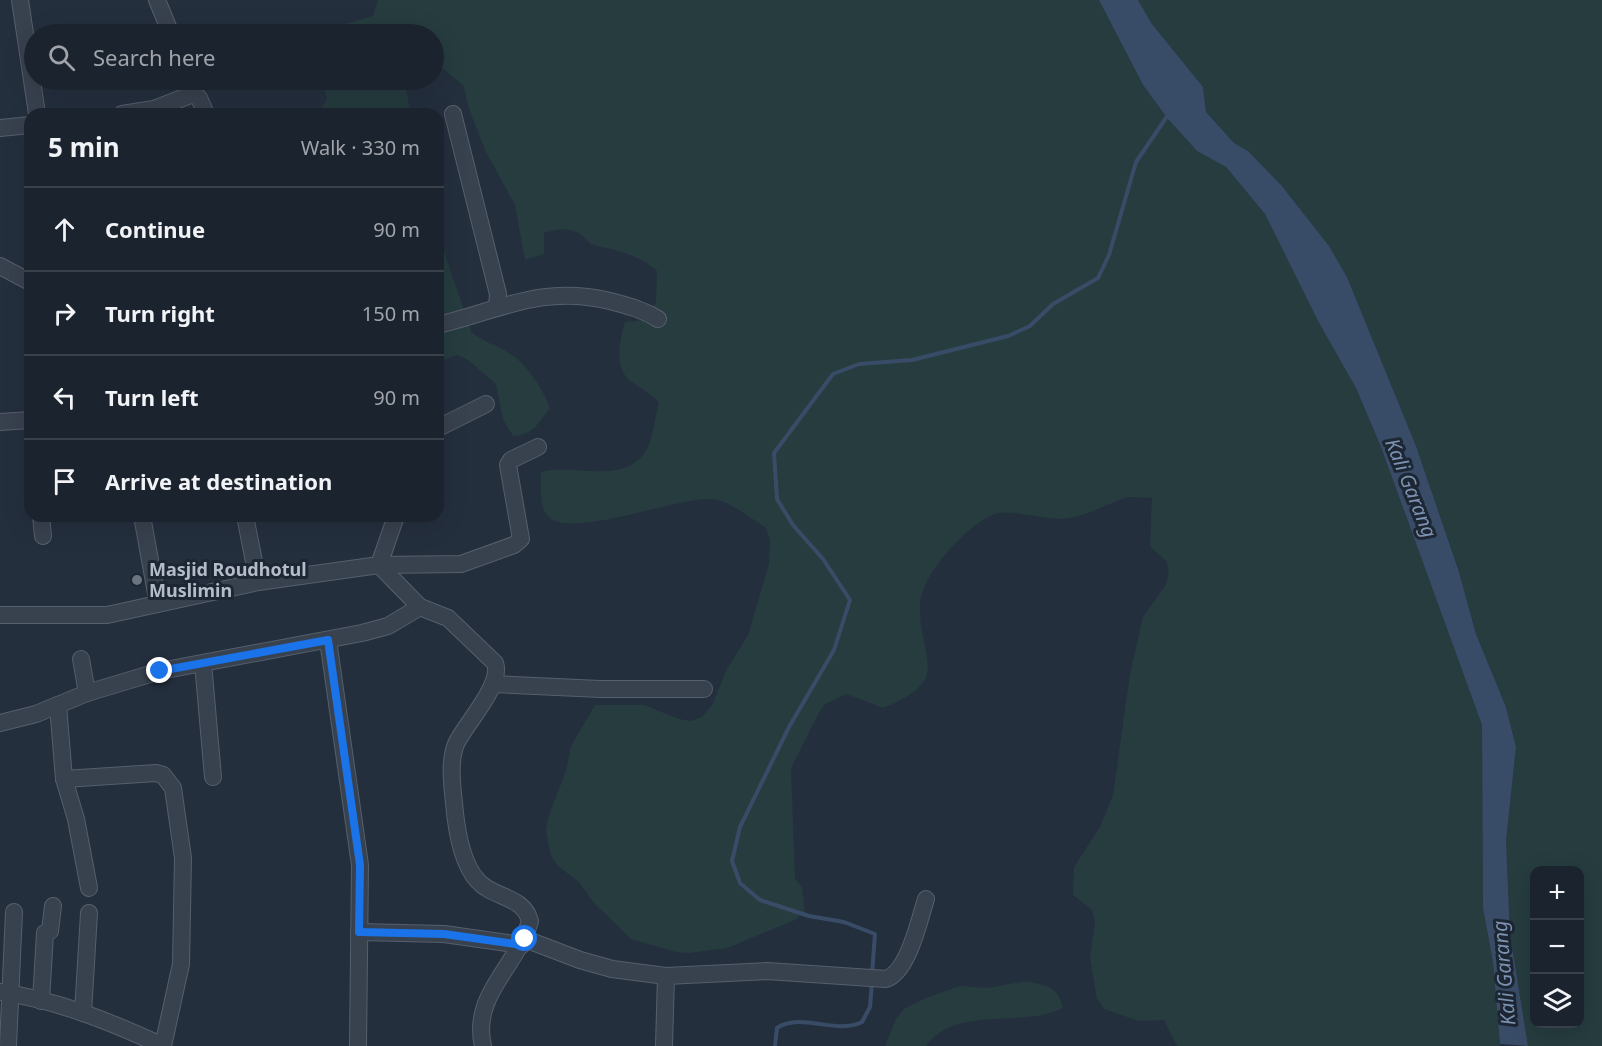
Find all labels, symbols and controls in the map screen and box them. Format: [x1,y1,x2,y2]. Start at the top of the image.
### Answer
search box [24,24,444,90]
icon: search [45,41,78,74]
text: Search here [93,42,215,72]
text: 5 min [48,129,120,165]
text: Walk · 330 m [301,134,420,161]
icon: ahead [48,213,81,246]
text: Continue [105,214,205,244]
text: 90 m [373,216,420,243]
icon: right [48,297,81,330]
text: Turn right [105,298,215,328]
text: 150 m [362,300,420,327]
icon: left [48,381,81,414]
text: Turn left [105,382,199,412]
text: 90 m [373,384,420,411]
water label: Kali Garang [1379,434,1444,542]
icon: arrive [48,465,81,498]
text: Arrive at destination [105,466,332,496]
place label: Masjid Roudhotul Muslimin [149,557,307,602]
marker: Masjid Roudhotul Muslimin [130,573,144,587]
route end [146,657,172,683]
map controls [1530,866,1584,1028]
button: + [1530,866,1584,920]
water label: Kali Garang [1485,919,1522,1027]
button: − [1530,920,1584,974]
route start [511,925,537,951]
button: layers [1530,974,1584,1028]

